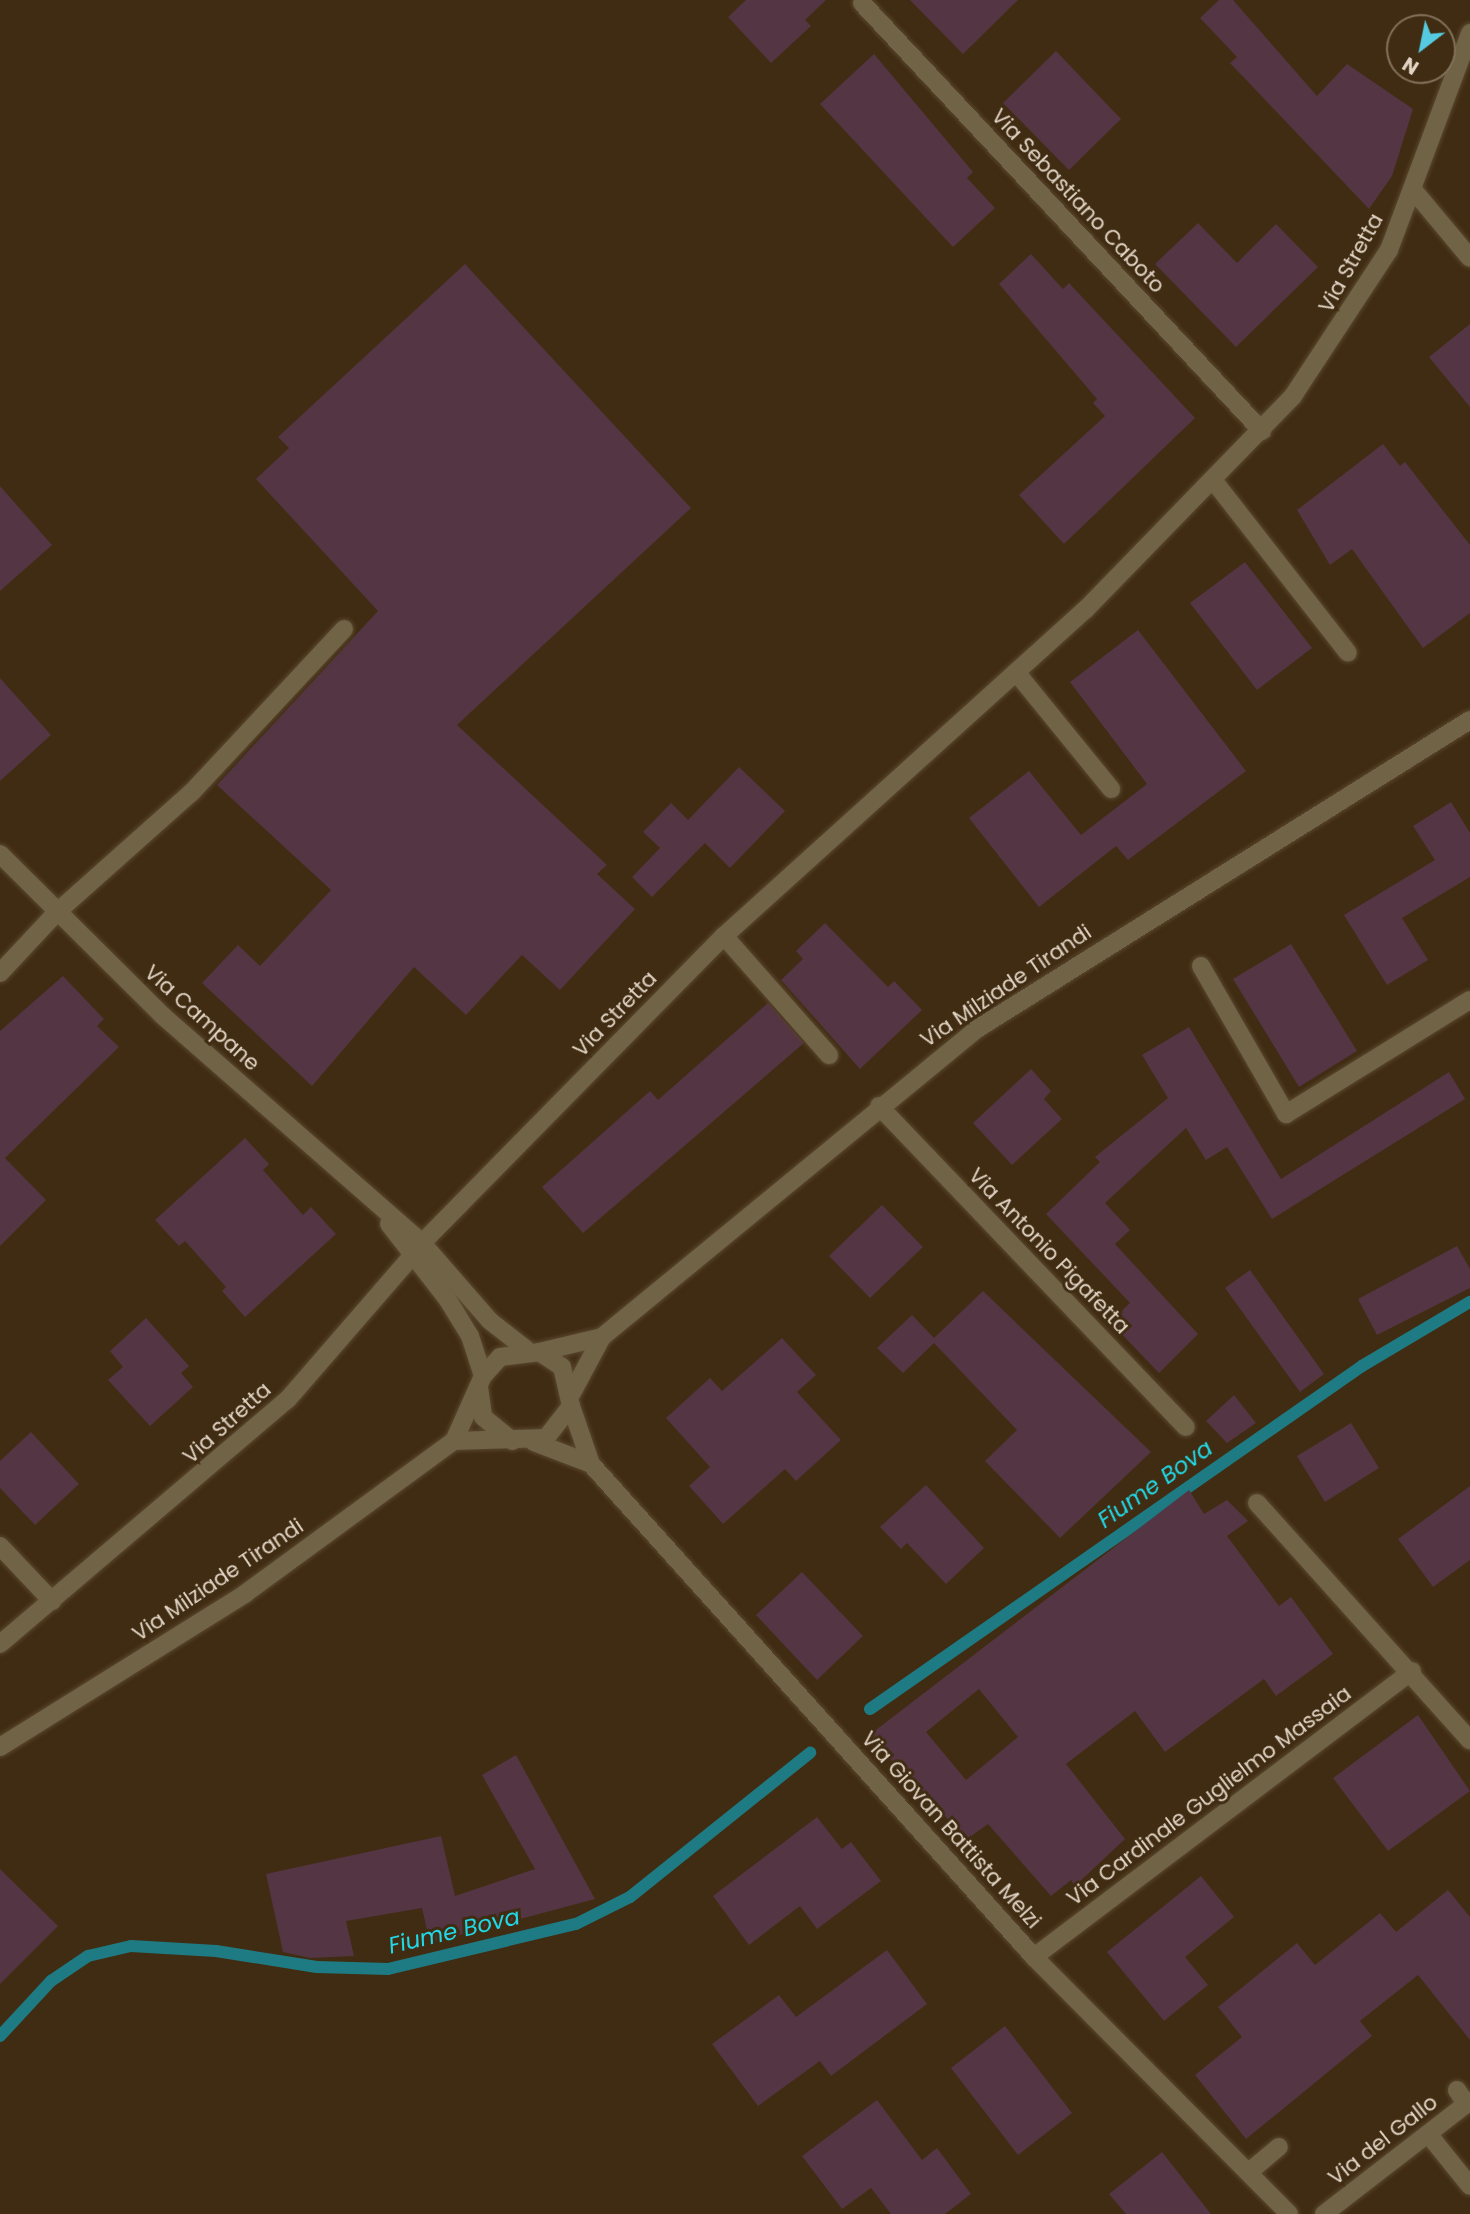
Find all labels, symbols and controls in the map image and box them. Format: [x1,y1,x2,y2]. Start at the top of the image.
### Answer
north arrow [1386,14,1456,84]
text: N [1397,50,1424,81]
street label: Via Sebastiano Caboto [986,104,1170,298]
street label: Via Stretta [1313,209,1389,317]
street label: Via Milziade Tirandi [916,919,1096,1053]
street label: Via Campane [139,960,265,1076]
street label: Via Stretta [568,966,662,1062]
street label: Via Antonio Pigafetta [963,1163,1135,1339]
street label: Via Stretta [178,1377,276,1469]
water label: Fiume Bova [1092,1434,1218,1534]
street label: Via Milziade Tirandi [128,1513,308,1647]
street label: Via Cardinale Guglielmo Massaia [1062,1681,1356,1911]
street label: Via Giovan Battista Melzi [856,1726,1046,1934]
water label: Fiume Bova [386,1902,522,1960]
street label: Via del Gallo [1323,2090,1443,2190]

